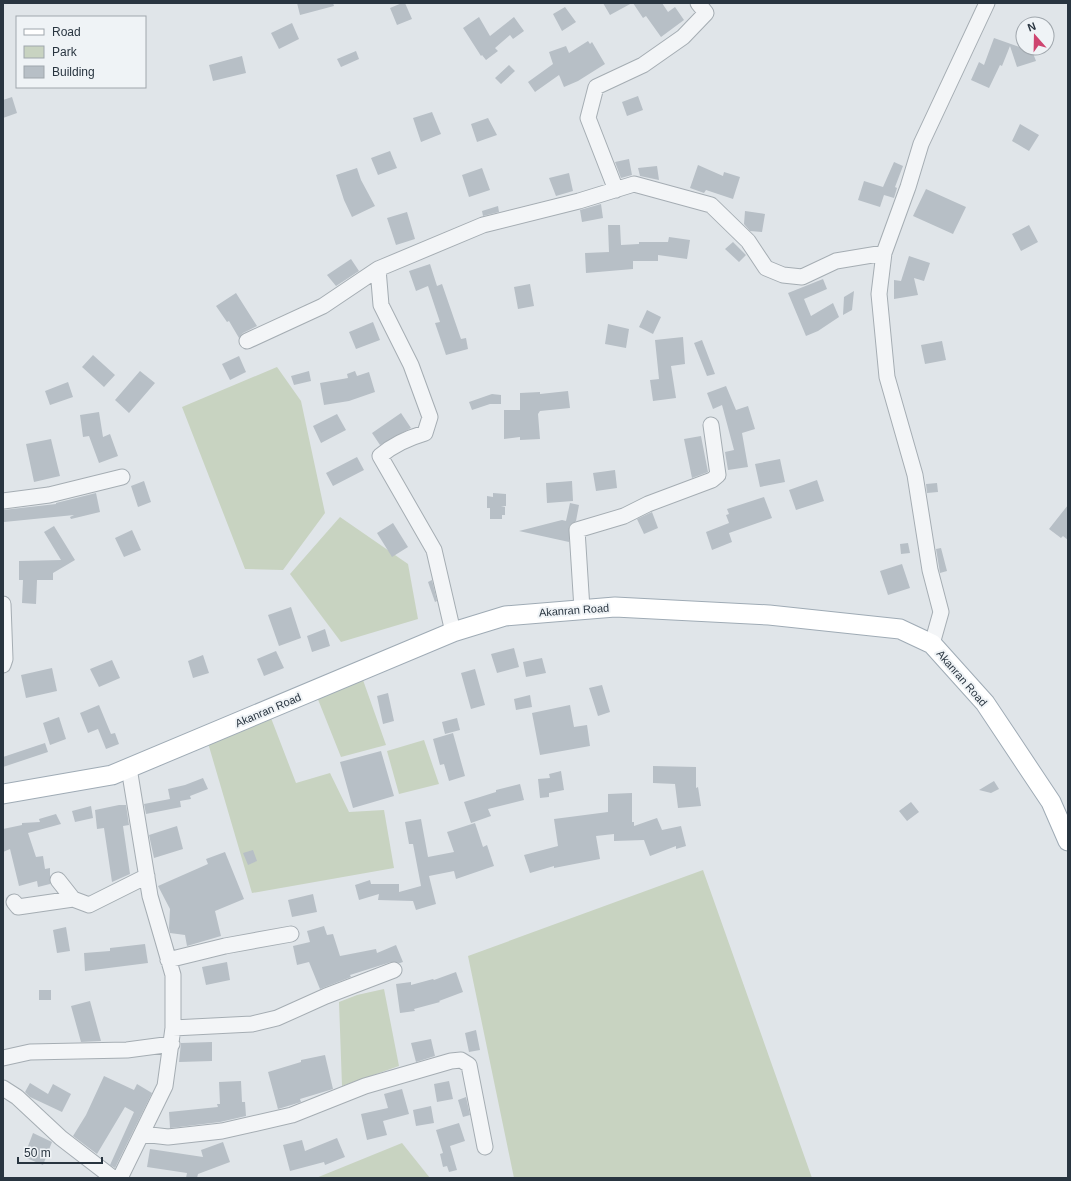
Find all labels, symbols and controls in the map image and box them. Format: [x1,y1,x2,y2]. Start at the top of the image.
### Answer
legend [16,16,146,88]
north arrow [1015,16,1055,56]
text: N [1026,20,1037,34]
text: Road [52,25,81,39]
text: Park [52,45,78,59]
text: Building [52,65,95,79]
street label: Akanran Road [539,602,609,618]
street label: Akanran Road [934,648,990,708]
street label: Akanran Road [233,691,303,729]
scale bar [18,1139,102,1165]
text: 50 m [24,1146,51,1160]

